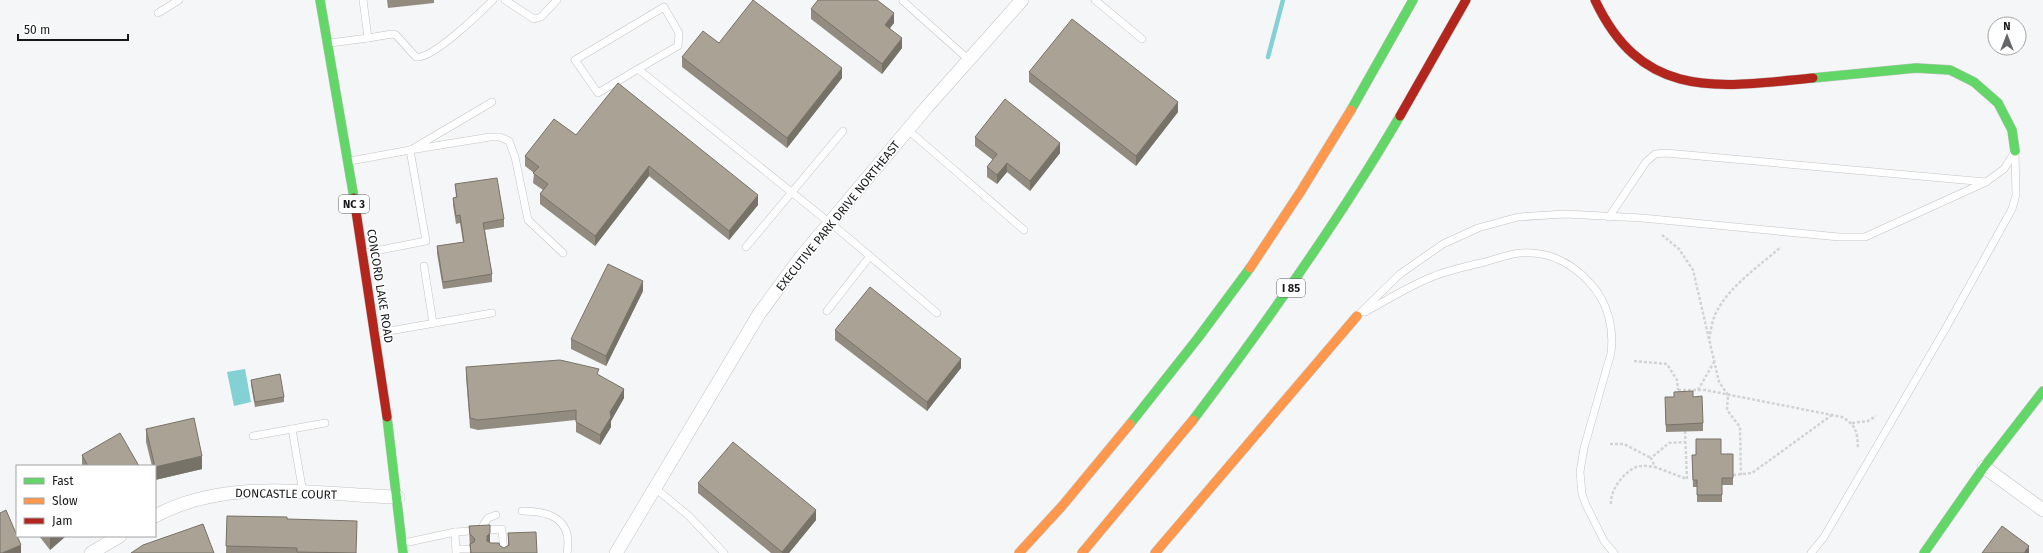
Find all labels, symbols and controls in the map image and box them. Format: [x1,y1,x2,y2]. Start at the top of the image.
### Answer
scale bar [18,16,128,42]
north arrow [1987,16,2027,56]
text: N [2003,20,2011,33]
text: 50 m [24,23,50,37]
street label: EXECUTIVE PARK DRIVE NORTHEAST [773,138,903,294]
road number: NC 3 [339,195,369,213]
street label: CONCORD LAKE ROAD [364,228,396,344]
road number: I 85 [1277,279,1305,297]
legend [16,465,156,537]
text: Fast [52,474,74,488]
street label: DONCASTLE COURT [235,486,338,502]
text: Slow [52,494,78,508]
text: Jam [52,514,72,528]

